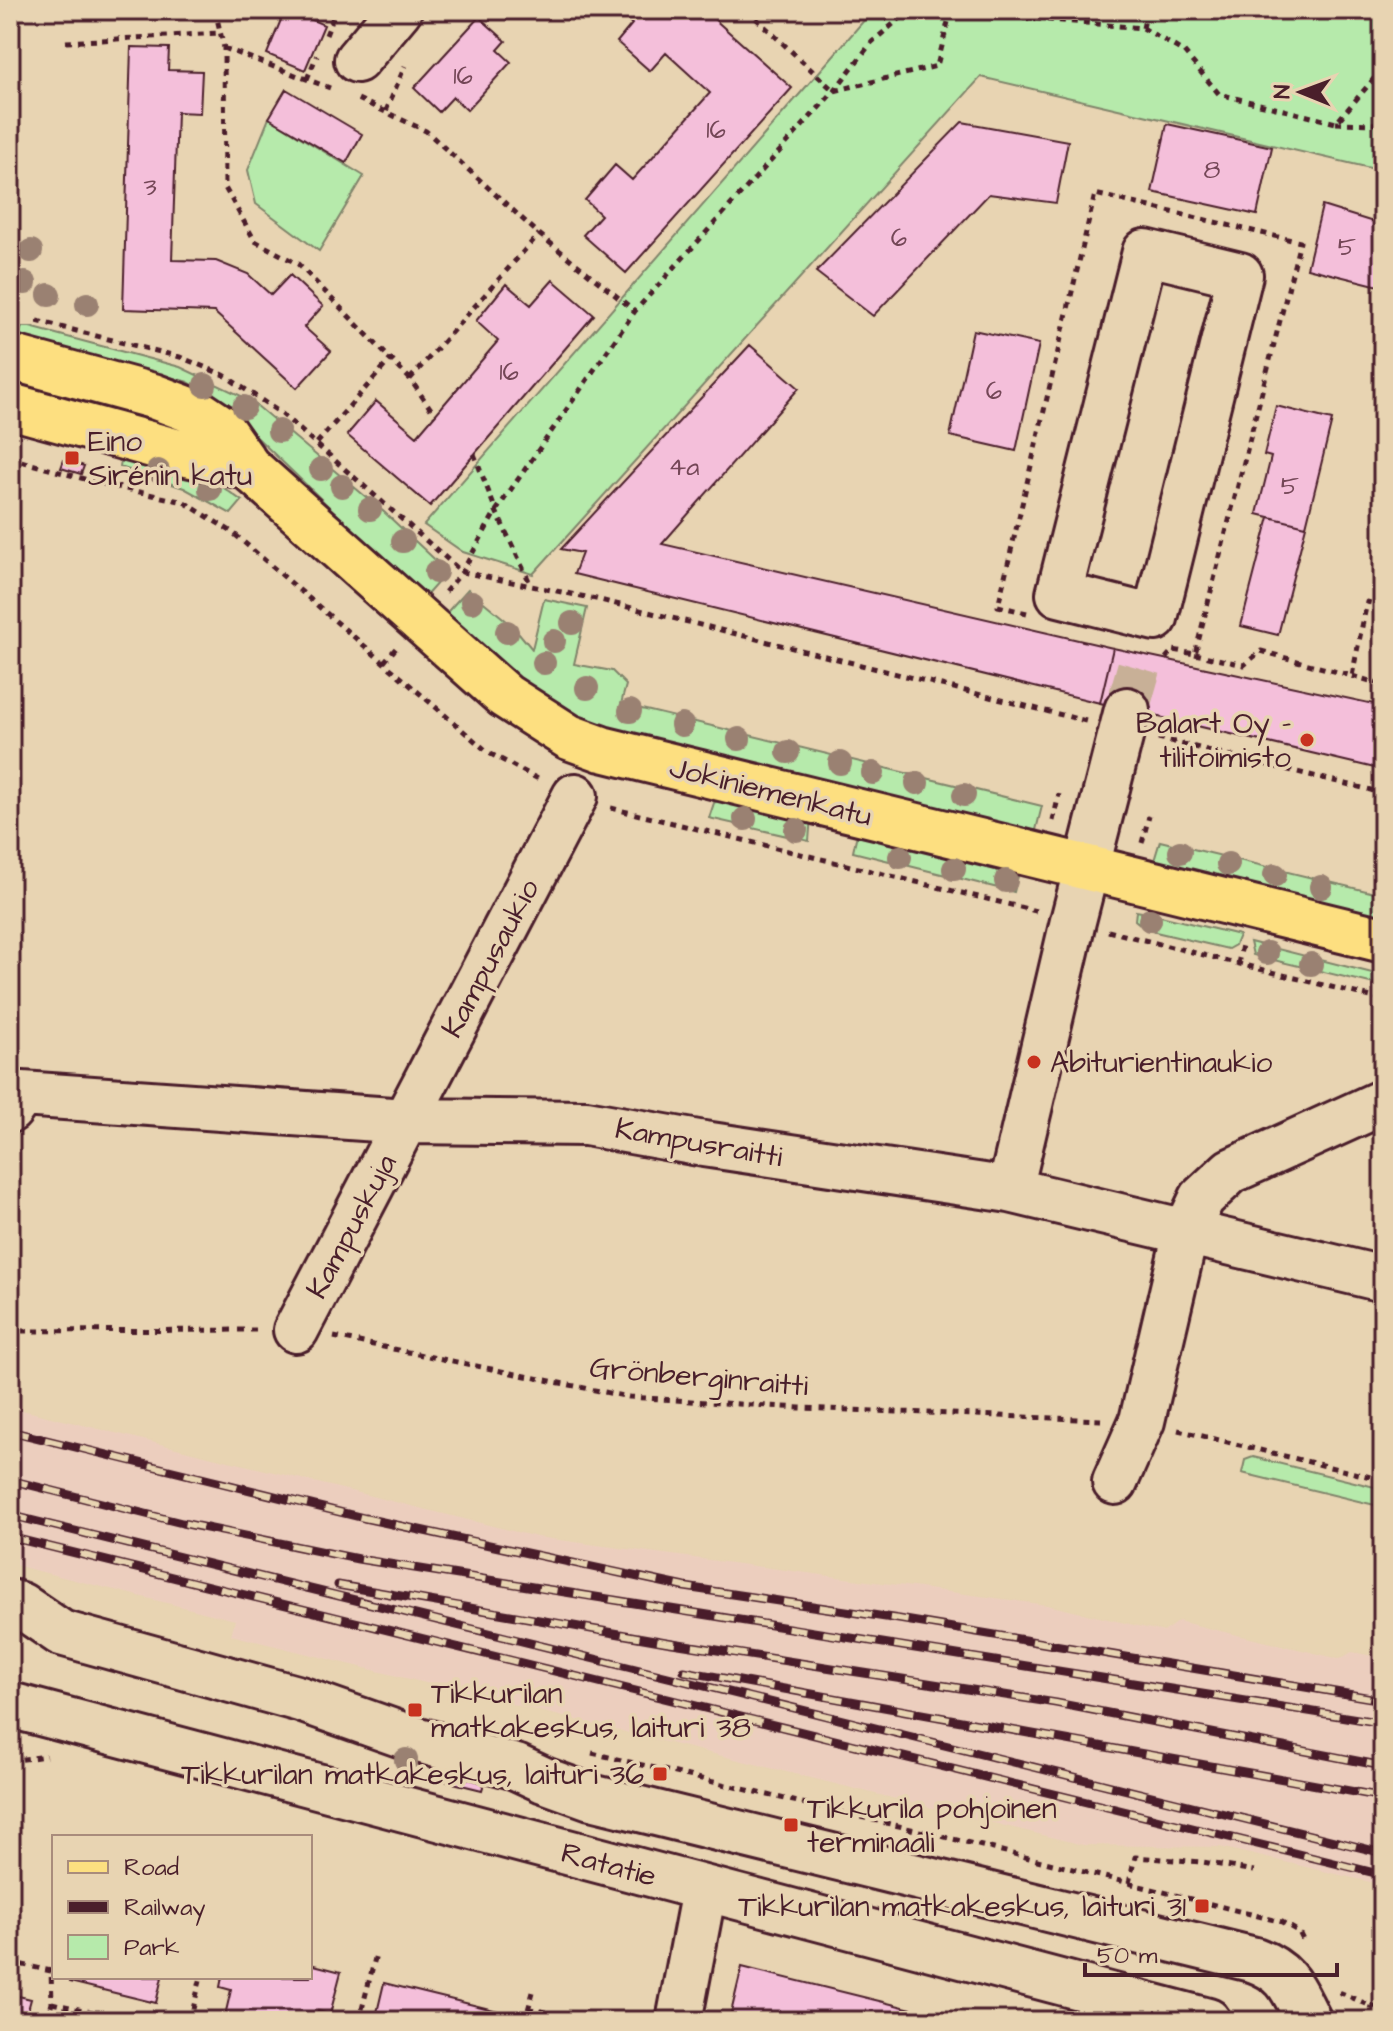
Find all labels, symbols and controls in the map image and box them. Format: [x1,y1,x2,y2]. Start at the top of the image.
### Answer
north arrow [1261,52,1341,132]
house number: 16 [453,58,473,94]
text: N [1267,84,1298,99]
house number: 16 [706,112,726,148]
house number: 8 [1204,152,1221,188]
house number: 3 [143,169,157,205]
house number: 6 [891,220,907,256]
house number: 5 [1338,229,1356,265]
house number: 16 [499,354,519,390]
house number: 6 [986,373,1002,409]
place label: Eino Sirénin katu [88,421,252,497]
marker: Eino Sirénin katu [63,449,81,467]
house number: 4a [669,449,699,485]
house number: 5 [1281,468,1299,504]
place label: Balart Oy - tilitoimisto [1136,703,1291,779]
marker: Balart Oy - tilitoimisto [1298,731,1316,749]
street label: Jokiniemenkatu [665,747,876,837]
street label: Kampusaukio [431,872,550,1045]
place label: Abiturientinaukio [1050,1042,1272,1084]
marker: Abiturientinaukio [1025,1053,1043,1071]
street label: Kampusraitti [612,1108,786,1178]
street label: Kampuskuja [296,1147,408,1306]
street label: Grönberginraitti [588,1347,810,1408]
place label: Tikkurilan matkakeskus, laituri 38 [431,1673,751,1749]
marker: Tikkurilan matkakeskus, laituri 38 [406,1701,424,1719]
place label: Tikkurilan matkakeskus, laituri 36 [181,1754,644,1796]
marker: Tikkurilan matkakeskus, laituri 36 [651,1765,669,1783]
place label: Tikkurila pohjoinen terminaali [807,1788,1057,1864]
marker: Tikkurila pohjoinen terminaali [782,1816,800,1834]
street label: Ratatie [556,1832,661,1898]
legend [52,1835,312,1979]
text: Road [124,1851,179,1885]
place label: Tikkurilan matkakeskus, laituri 31 [738,1886,1186,1928]
text: Railway [124,1891,206,1926]
marker: Tikkurilan matkakeskus, laituri 31 [1193,1897,1211,1915]
scale bar [1085,1927,1337,1977]
text: Park [124,1931,180,1965]
text: 50 m [1097,1939,1158,1973]

